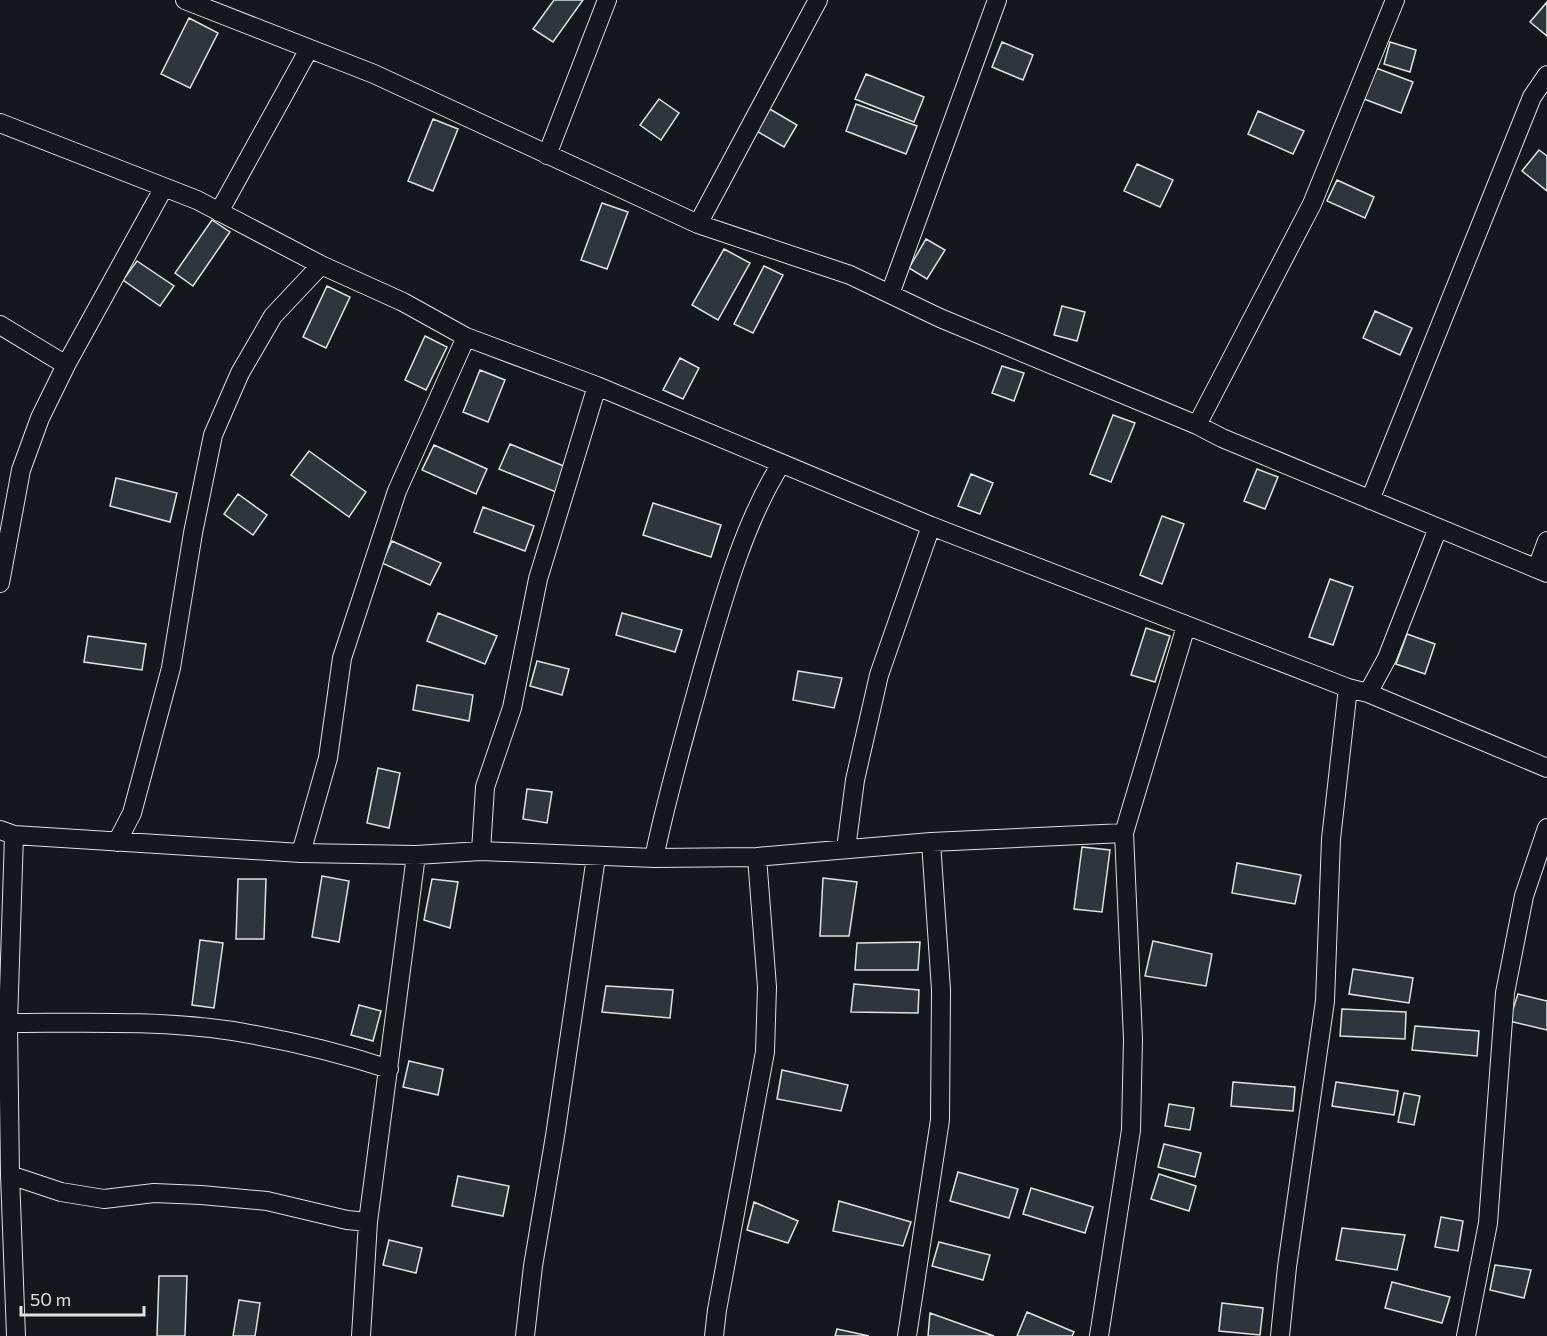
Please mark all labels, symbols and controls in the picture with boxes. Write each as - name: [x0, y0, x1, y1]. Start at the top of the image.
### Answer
- scale bar: [21, 1279, 144, 1317]
- text: 50 m: [30, 1288, 71, 1310]

